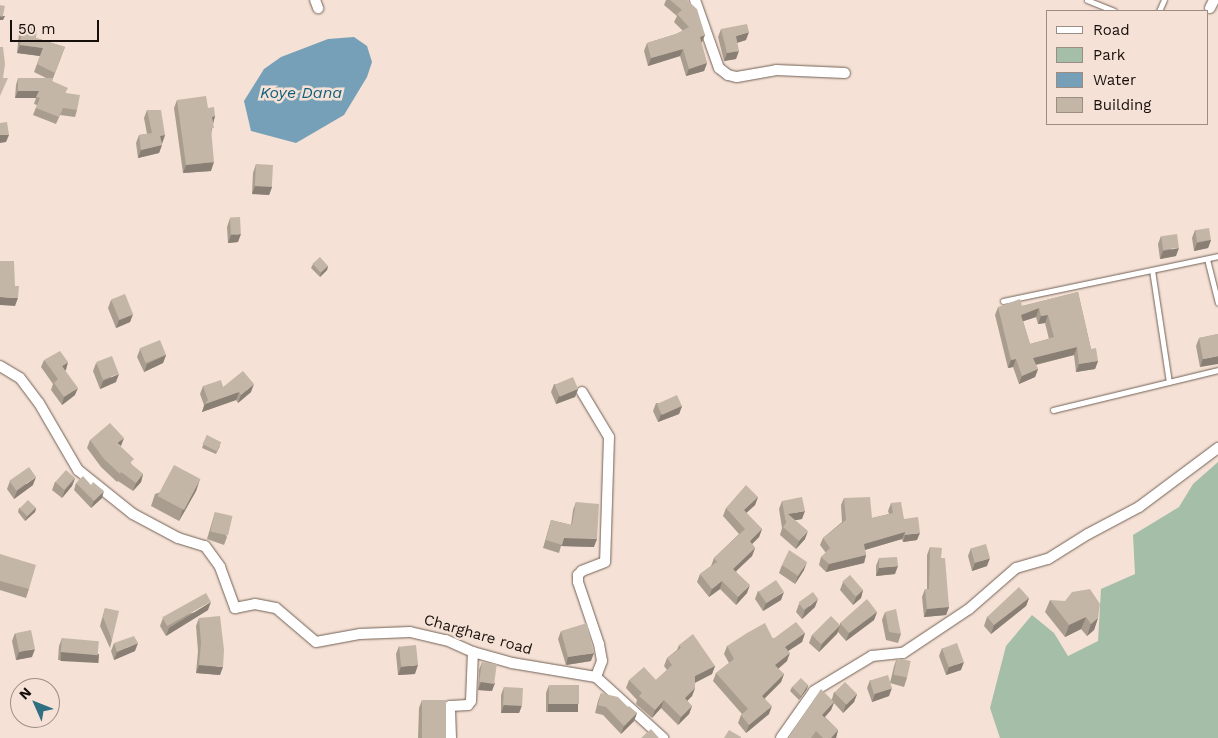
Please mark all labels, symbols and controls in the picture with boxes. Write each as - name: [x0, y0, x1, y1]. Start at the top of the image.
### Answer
- scale bar: [12, 10, 101, 42]
- legend: [1046, 10, 1208, 125]
- text: 50 m: [18, 20, 55, 38]
- text: Road: [1093, 21, 1130, 39]
- text: Park: [1093, 46, 1125, 64]
- text: Water: [1093, 71, 1136, 89]
- water label: Koye Dana: [260, 83, 342, 103]
- text: Building: [1093, 96, 1151, 114]
- street label: Charghare road: [422, 611, 534, 659]
- north arrow: [10, 678, 60, 728]
- text: N: [16, 684, 34, 703]

